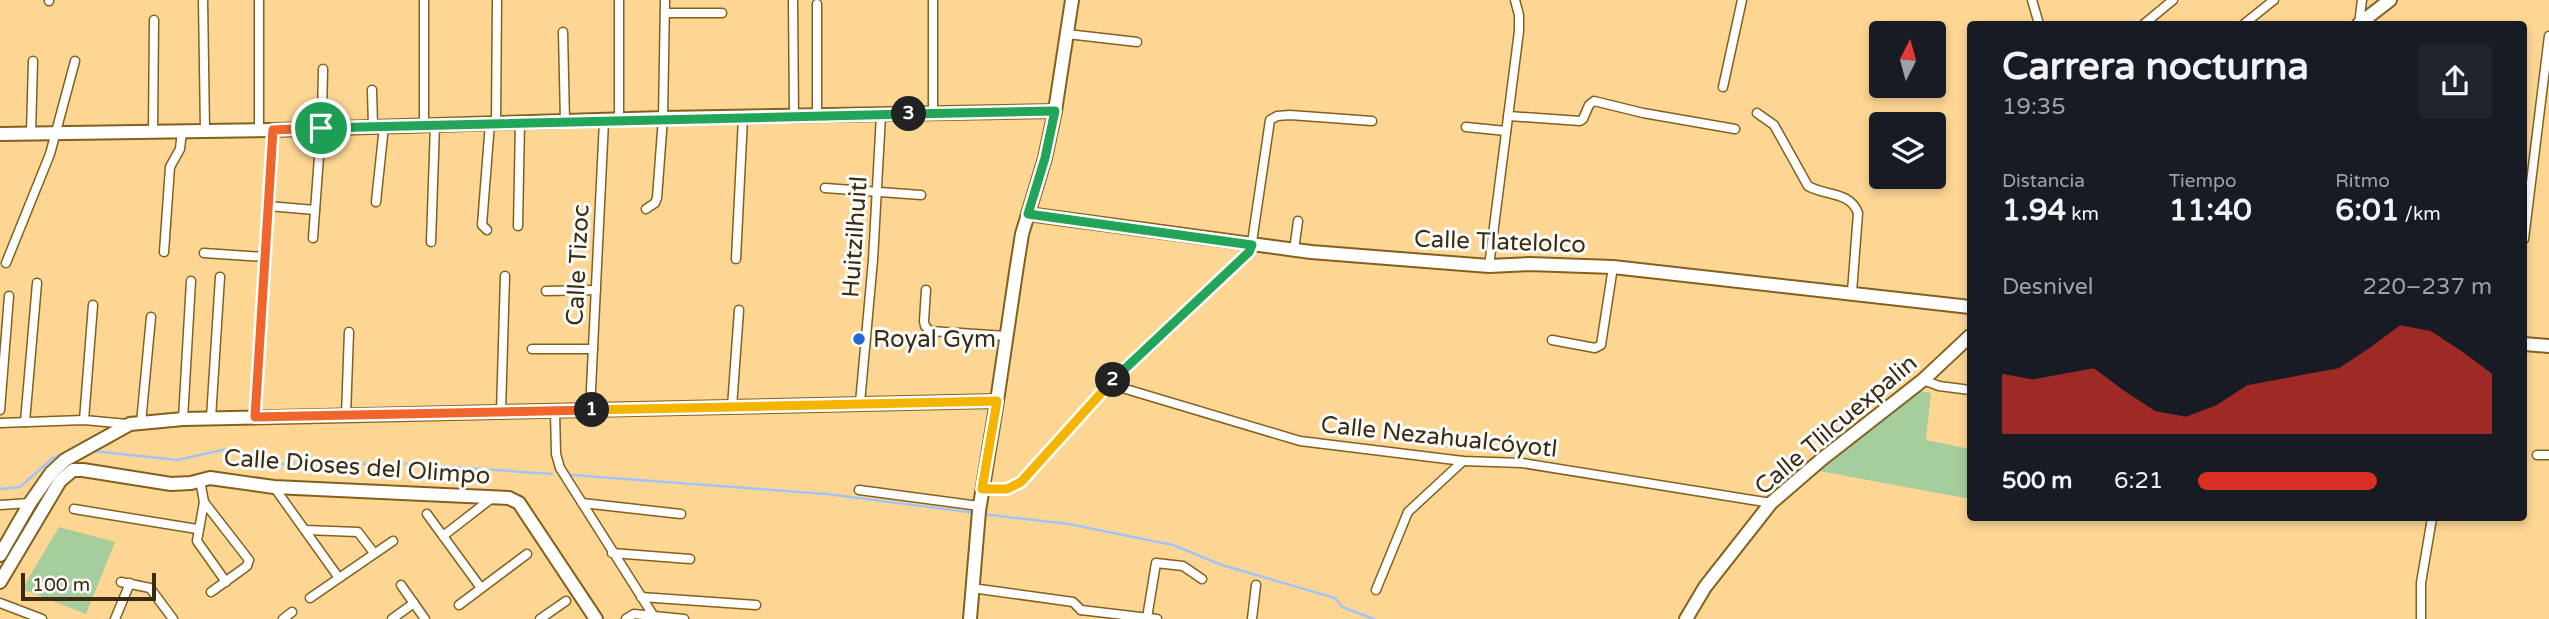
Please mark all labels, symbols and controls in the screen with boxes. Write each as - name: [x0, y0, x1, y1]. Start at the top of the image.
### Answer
- north arrow: [1869, 21, 1946, 98]
- map controls: [1869, 21, 1946, 189]
- text: Carrera nocturna: [2002, 44, 2309, 90]
- button: share: [2418, 44, 2492, 118]
- text: 19:35: [2002, 93, 2066, 121]
- pin: 3: [892, 96, 926, 132]
- pin: [291, 98, 351, 158]
- text: 3: [903, 102, 914, 124]
- icon: arrive: [302, 109, 340, 147]
- button: layers: [1869, 112, 1946, 189]
- text: Distancia: [2002, 170, 2085, 192]
- text: Tiempo: [2169, 170, 2237, 192]
- text: Ritmo: [2335, 170, 2390, 192]
- street label: Huitzilhuitl: [836, 175, 874, 299]
- text: 1.94: [2002, 192, 2066, 229]
- text: 11:40: [2169, 192, 2252, 229]
- text: 6:01: [2335, 192, 2400, 229]
- text: km: [2066, 203, 2099, 225]
- text: /km: [2400, 203, 2441, 225]
- street label: Calle Tizoc: [560, 204, 596, 326]
- street label: Calle Tlatelolco: [1414, 225, 1586, 259]
- text: Desnivel: [2002, 273, 2093, 301]
- text: 220–237 m: [2363, 273, 2492, 301]
- place label: Royal Gym: [873, 325, 996, 354]
- marker: Royal Gym: [851, 331, 867, 347]
- street label: Calle Tlilcuexpalin: [1749, 349, 1923, 501]
- pin: 2: [1096, 362, 1130, 398]
- text: 2: [1107, 368, 1118, 390]
- pin: 1: [574, 392, 610, 428]
- text: 1: [586, 398, 597, 420]
- street label: Calle Nezahualcóyotl: [1319, 410, 1559, 464]
- street label: Calle Dioses del Olimpo: [223, 443, 491, 491]
- text: 500 m: [2002, 467, 2072, 495]
- text: 6:21: [2114, 467, 2163, 495]
- scale bar: [21, 570, 156, 602]
- text: 100 m: [32, 574, 90, 596]

